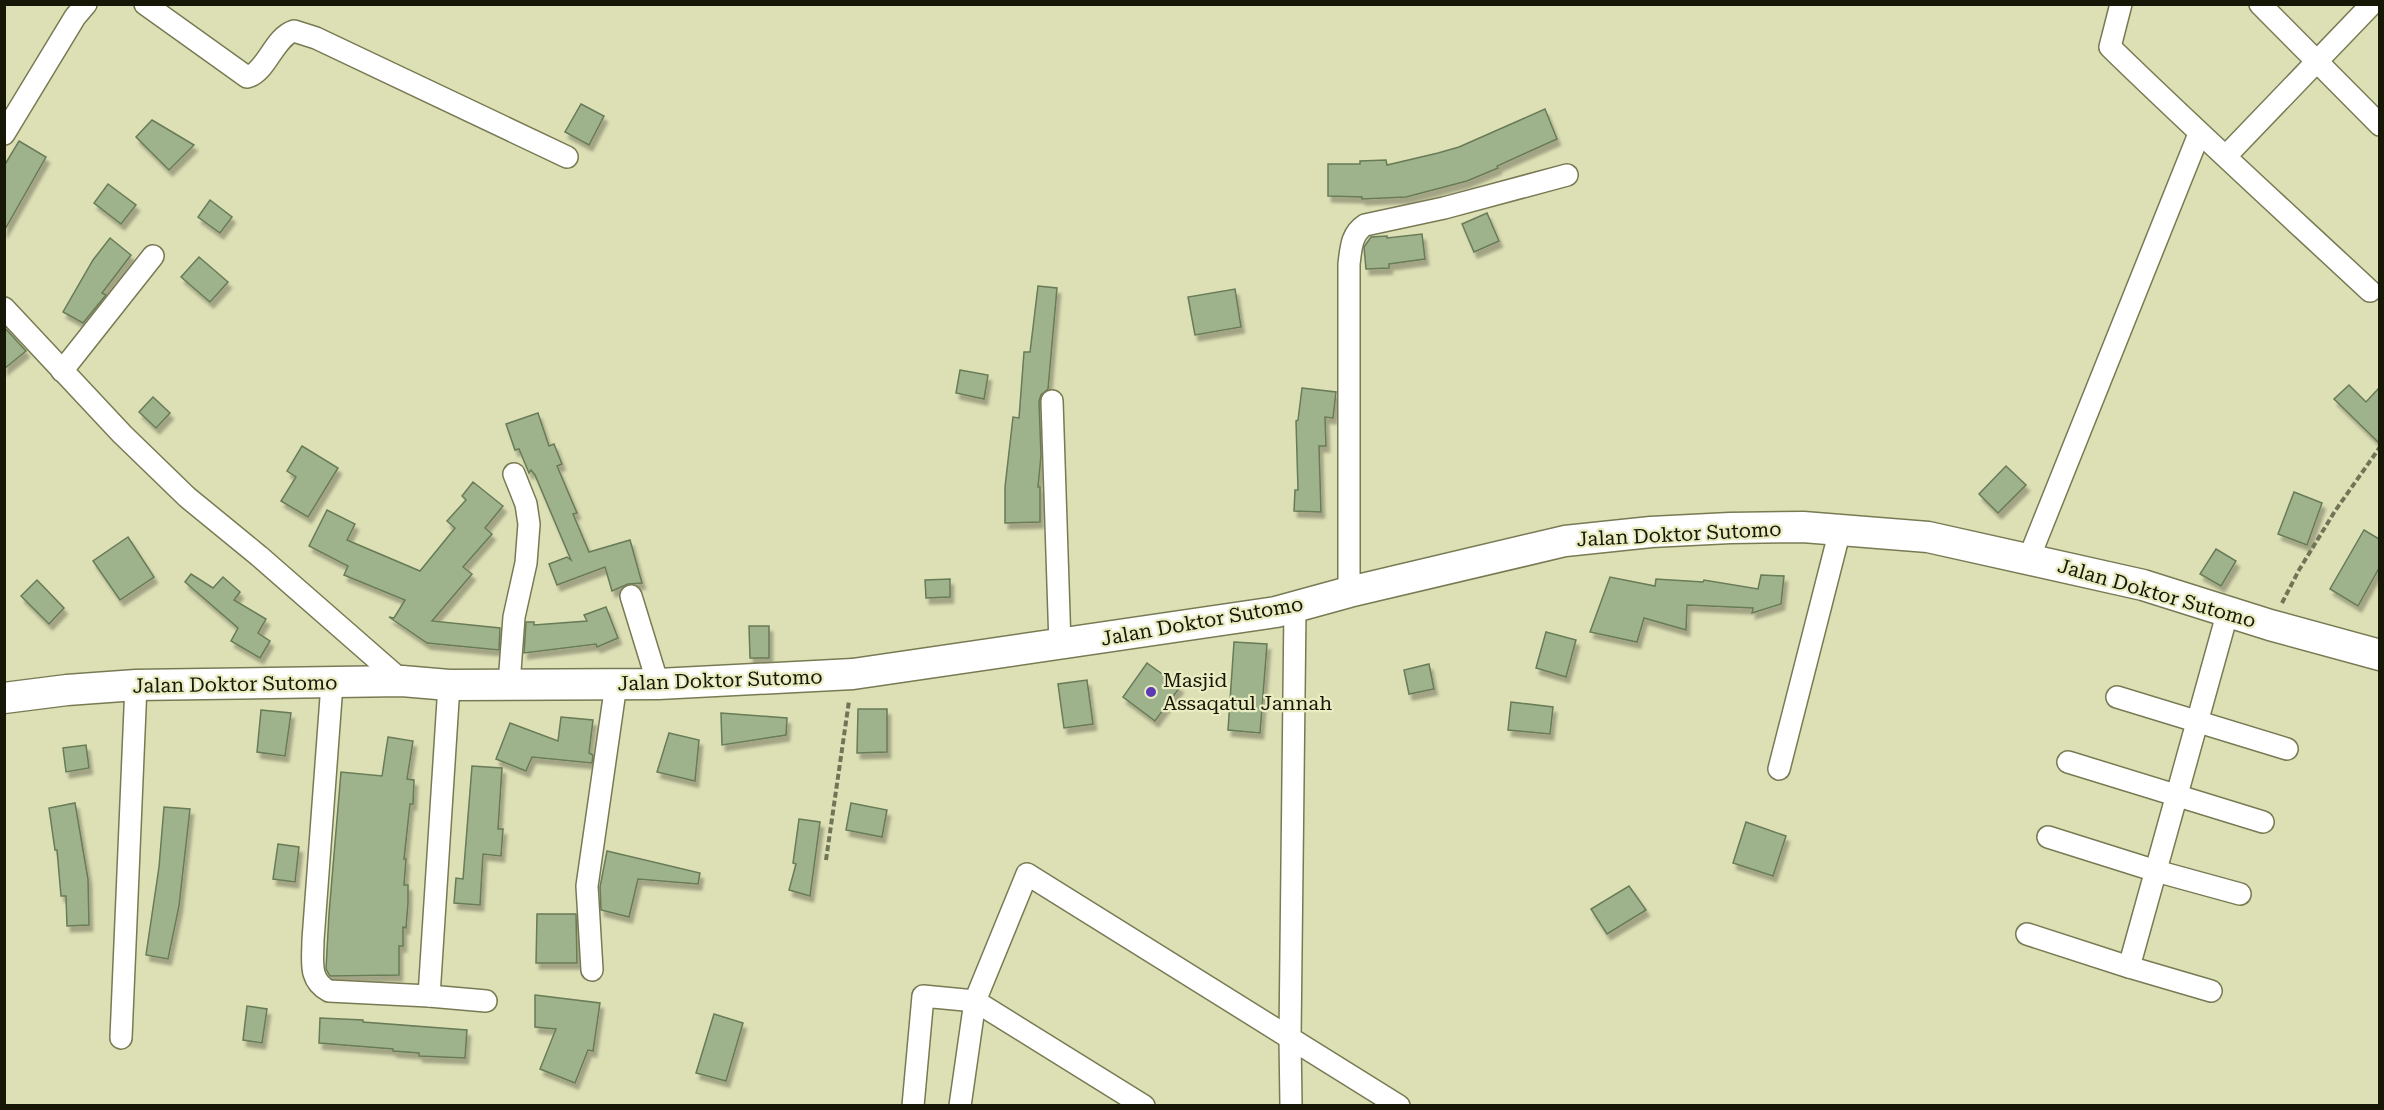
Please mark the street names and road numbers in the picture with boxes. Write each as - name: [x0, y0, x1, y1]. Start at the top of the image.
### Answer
- street label: Jalan Doktor Sutomo: [1576, 517, 1782, 551]
- street label: Jalan Doktor Sutomo: [2055, 553, 2259, 633]
- street label: Jalan Doktor Sutomo: [1099, 591, 1305, 651]
- street label: Jalan Doktor Sutomo: [617, 664, 823, 696]
- street label: Jalan Doktor Sutomo: [132, 670, 338, 698]

